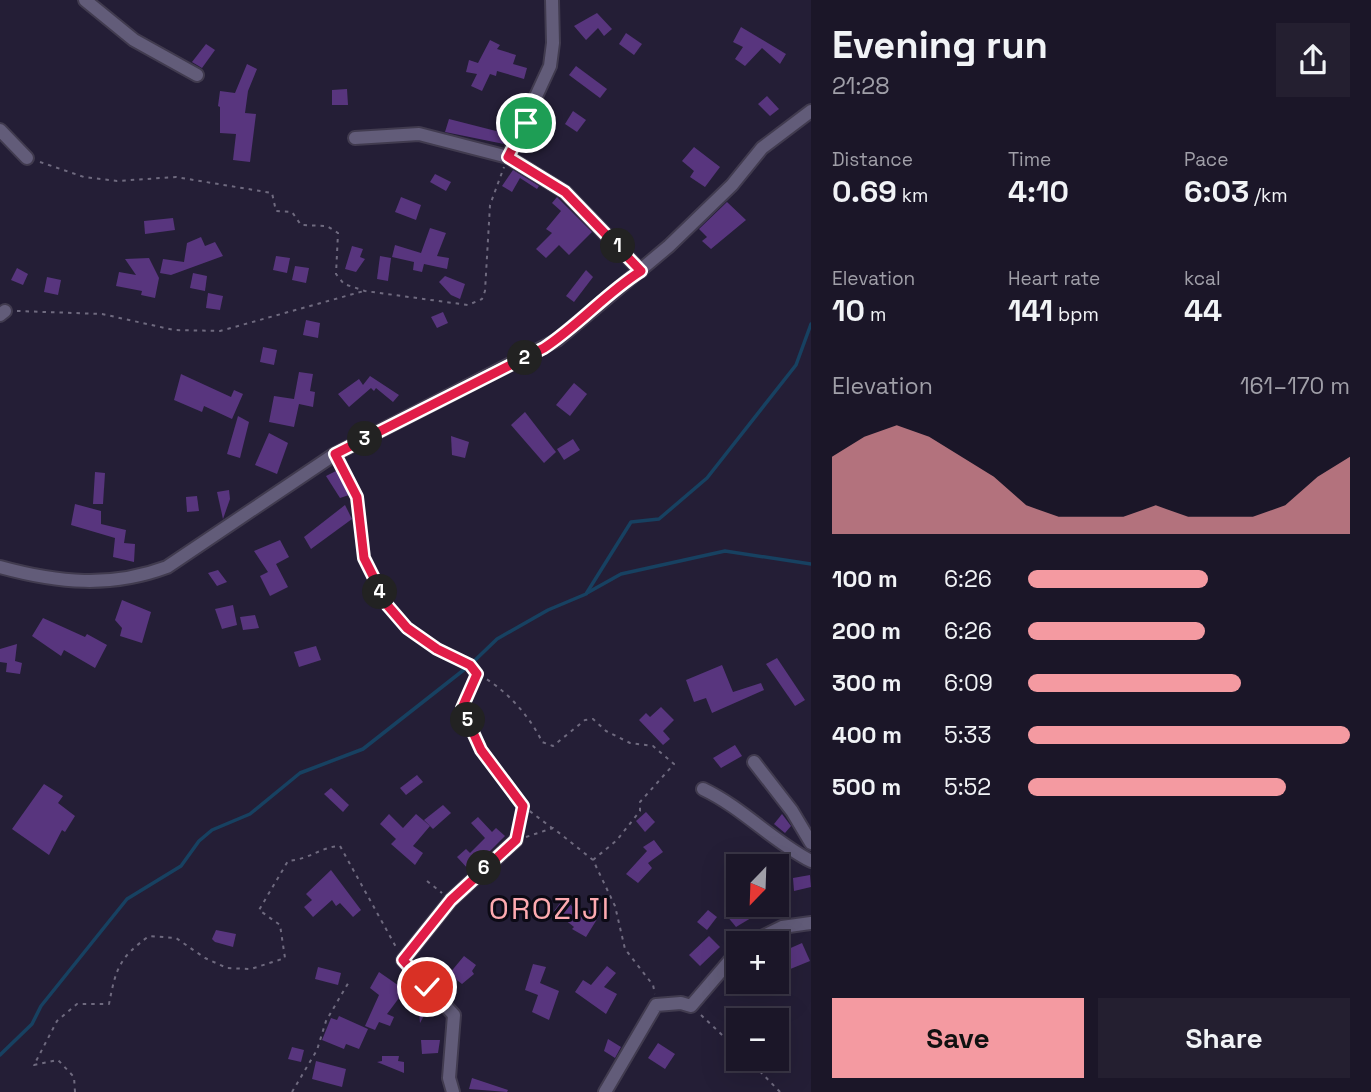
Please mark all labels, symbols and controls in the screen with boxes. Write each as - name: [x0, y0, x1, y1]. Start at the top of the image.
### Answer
- text: Evening run: [832, 21, 1048, 69]
- button: share: [1276, 23, 1350, 97]
- text: 21:28: [832, 71, 890, 101]
- pin: [496, 93, 556, 153]
- icon: arrive: [507, 104, 545, 142]
- text: Distance: [832, 147, 913, 172]
- text: Time: [1008, 147, 1051, 172]
- text: Pace: [1184, 147, 1228, 172]
- text: 0.69: [832, 172, 897, 211]
- text: 4:10: [1008, 172, 1069, 211]
- text: 6:03: [1184, 172, 1249, 211]
- text: km: [897, 183, 928, 208]
- text: /km: [1249, 183, 1288, 208]
- pin: 1: [600, 229, 636, 264]
- text: 1: [613, 233, 622, 258]
- text: Elevation: [832, 266, 915, 291]
- text: Heart rate: [1008, 266, 1100, 291]
- text: kcal: [1184, 266, 1221, 291]
- text: 10: [832, 291, 865, 330]
- text: 141: [1008, 291, 1053, 330]
- text: 44: [1184, 291, 1222, 330]
- text: m: [865, 302, 886, 327]
- text: bpm: [1053, 302, 1099, 327]
- pin: 2: [508, 340, 542, 376]
- text: 2: [519, 345, 530, 370]
- text: Elevation: [832, 371, 933, 401]
- text: 161–170 m: [1240, 371, 1350, 401]
- pin: 3: [348, 422, 382, 457]
- text: 3: [359, 426, 370, 451]
- text: 100 m: [832, 564, 898, 594]
- text: 6:26: [944, 564, 992, 594]
- pin: 4: [362, 574, 398, 610]
- text: 4: [373, 579, 386, 604]
- text: 200 m: [832, 616, 901, 646]
- text: 6:26: [944, 616, 992, 646]
- text: 300 m: [832, 668, 901, 698]
- text: 6:09: [944, 668, 993, 698]
- pin: 5: [450, 702, 486, 738]
- text: 5: [462, 707, 473, 732]
- text: 400 m: [832, 720, 902, 750]
- text: 5:33: [944, 720, 991, 750]
- text: 500 m: [832, 772, 901, 802]
- text: 5:52: [944, 772, 991, 802]
- pin: 6: [466, 850, 502, 886]
- north arrow: [726, 854, 789, 917]
- map controls: [726, 854, 789, 1071]
- text: 6: [478, 855, 489, 880]
- district label: OROZIJI: [489, 889, 611, 928]
- button: +: [726, 931, 789, 994]
- pin: [397, 957, 457, 1017]
- icon: check: [408, 968, 446, 1006]
- button: Save: [832, 998, 1084, 1078]
- button: Share: [1098, 998, 1350, 1078]
- button: −: [726, 1008, 789, 1071]

